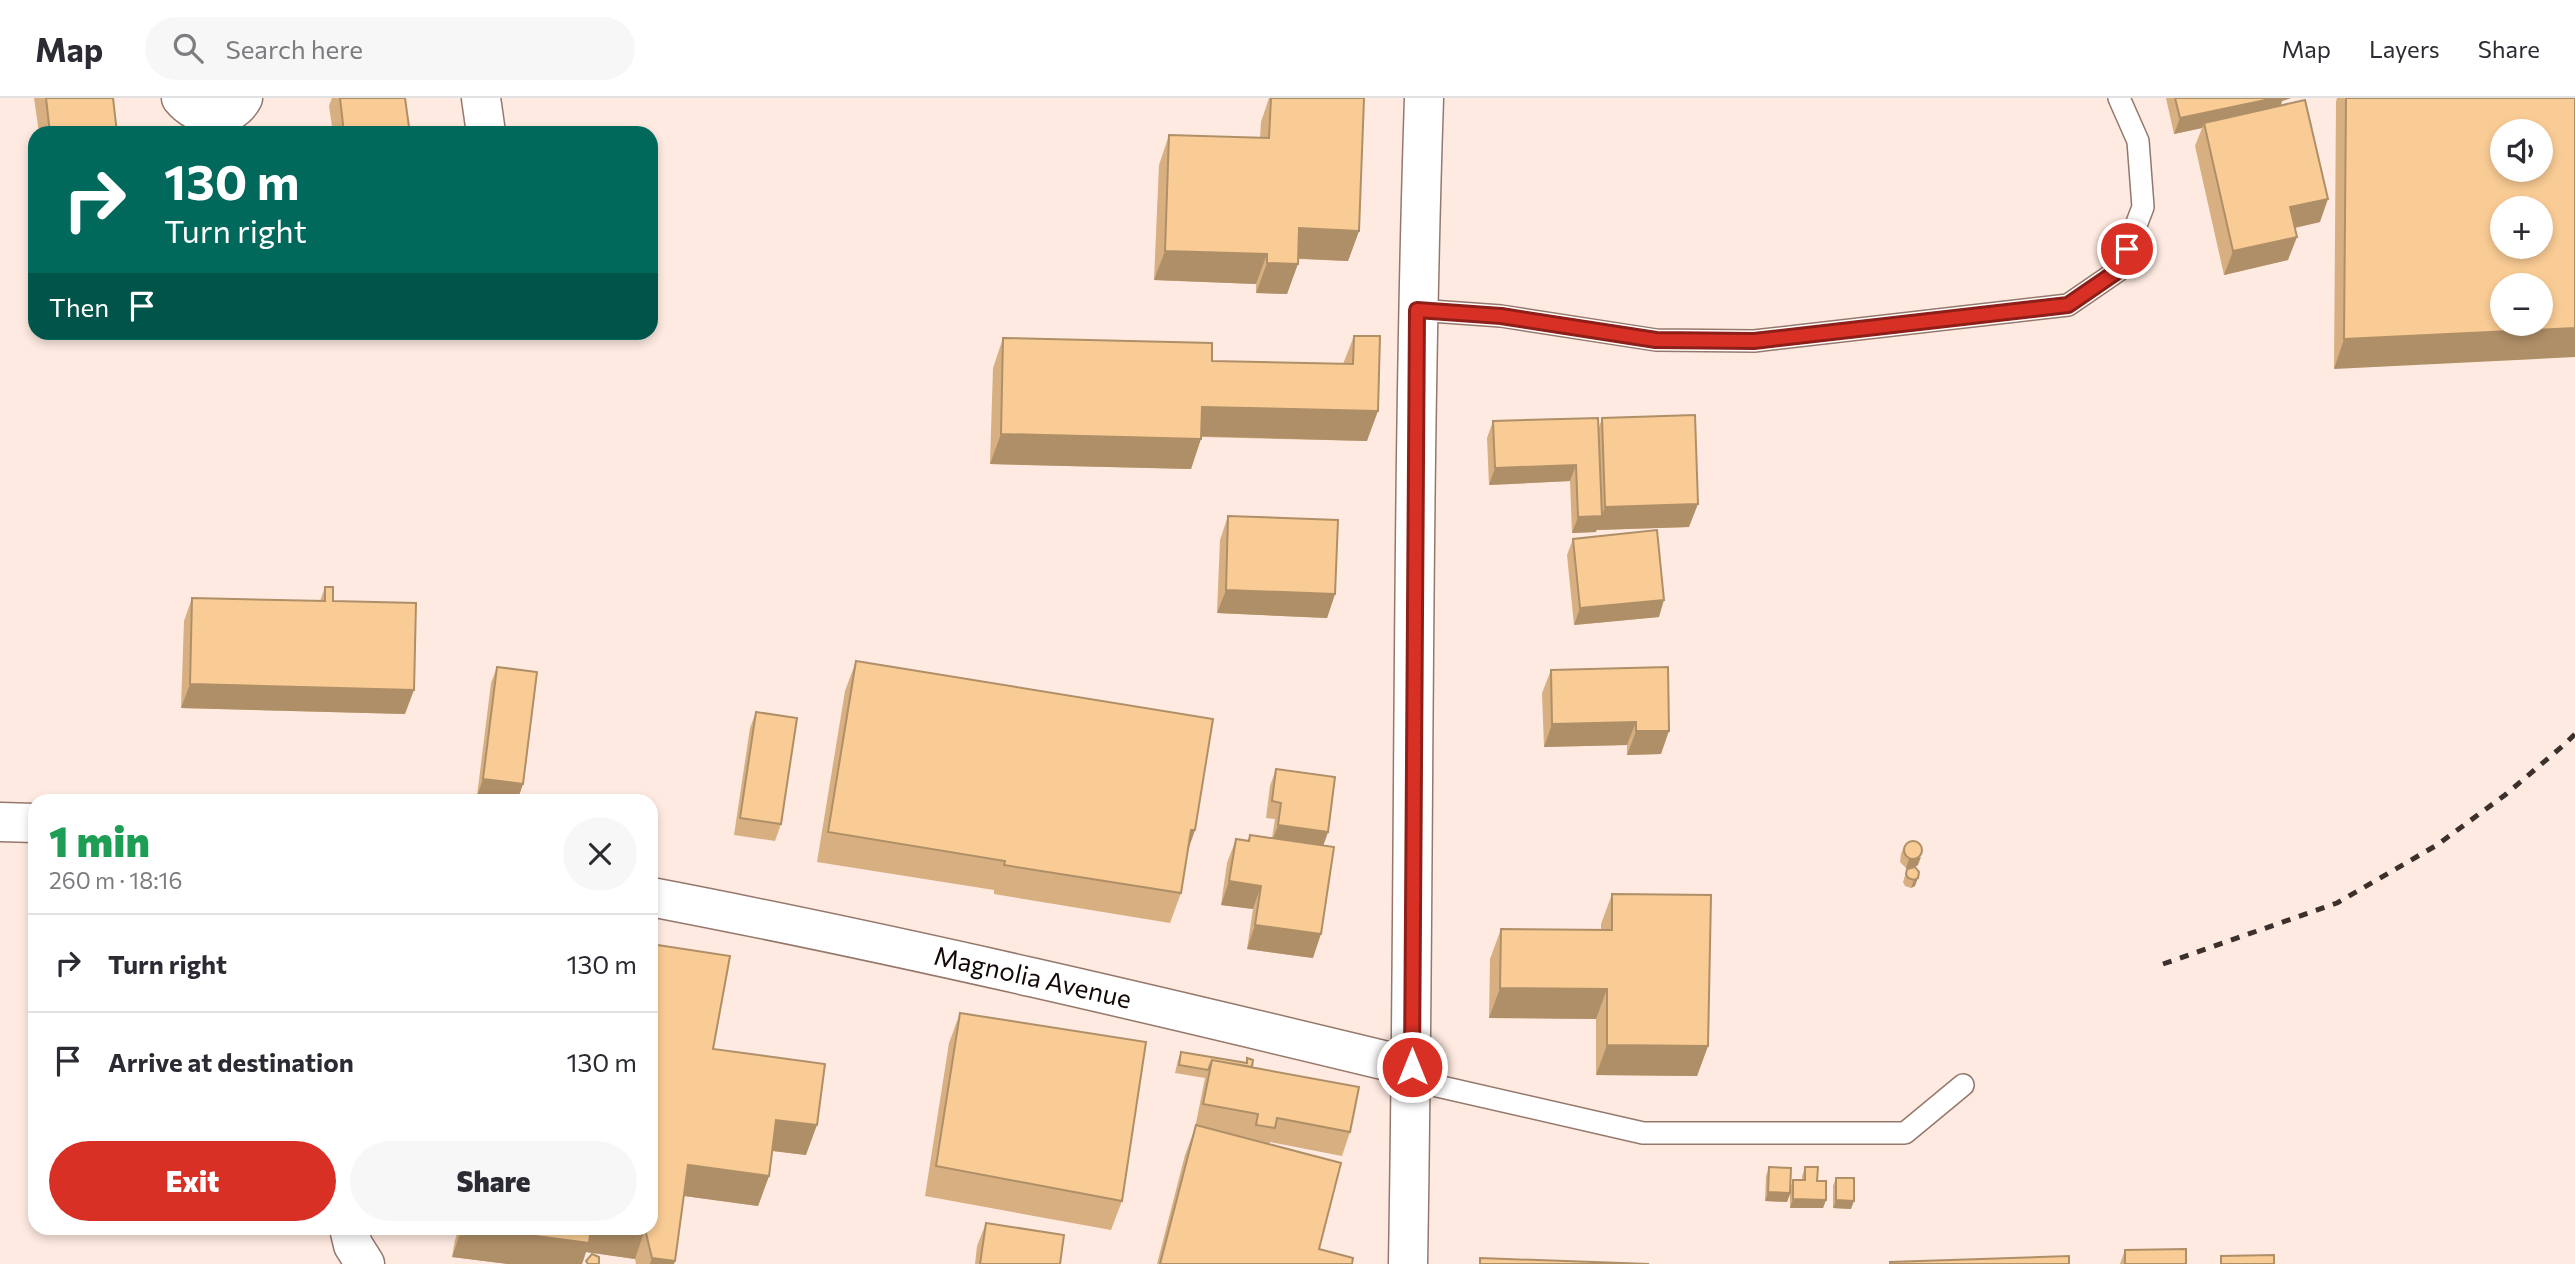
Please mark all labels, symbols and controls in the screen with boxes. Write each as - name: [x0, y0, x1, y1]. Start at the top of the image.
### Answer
- search box: [145, 17, 635, 80]
- text: Map: [35, 28, 103, 69]
- icon: search: [169, 29, 207, 67]
- text: Search here: [225, 33, 363, 64]
- text: Map: [2282, 34, 2331, 63]
- text: Layers: [2369, 34, 2440, 63]
- text: Share: [2478, 34, 2540, 63]
- map controls: [2490, 119, 2553, 336]
- button: sound: [2490, 119, 2553, 182]
- text: 130 m: [164, 150, 299, 210]
- icon: right: [49, 154, 140, 245]
- button: +: [2490, 196, 2553, 259]
- text: Turn right: [164, 210, 307, 250]
- pin: [2097, 219, 2157, 279]
- icon: arrive: [2108, 230, 2146, 268]
- button: −: [2490, 273, 2553, 336]
- icon: arrive: [123, 287, 161, 325]
- text: Then: [49, 291, 109, 322]
- text: 1 min: [49, 814, 150, 866]
- button: close: [563, 817, 637, 891]
- text: 260 m · 18:16: [49, 866, 182, 894]
- street label: Magnolia Avenue: [931, 939, 1135, 1014]
- icon: right: [49, 944, 87, 982]
- text: Turn right: [108, 948, 227, 979]
- text: 130 m: [566, 948, 637, 979]
- position arrow: [1375, 1030, 1449, 1104]
- icon: arrive: [49, 1042, 87, 1080]
- text: Arrive at destination: [108, 1046, 354, 1077]
- text: 130 m: [566, 1046, 637, 1077]
- button: Exit: [49, 1141, 336, 1221]
- button: Share: [350, 1141, 637, 1221]

